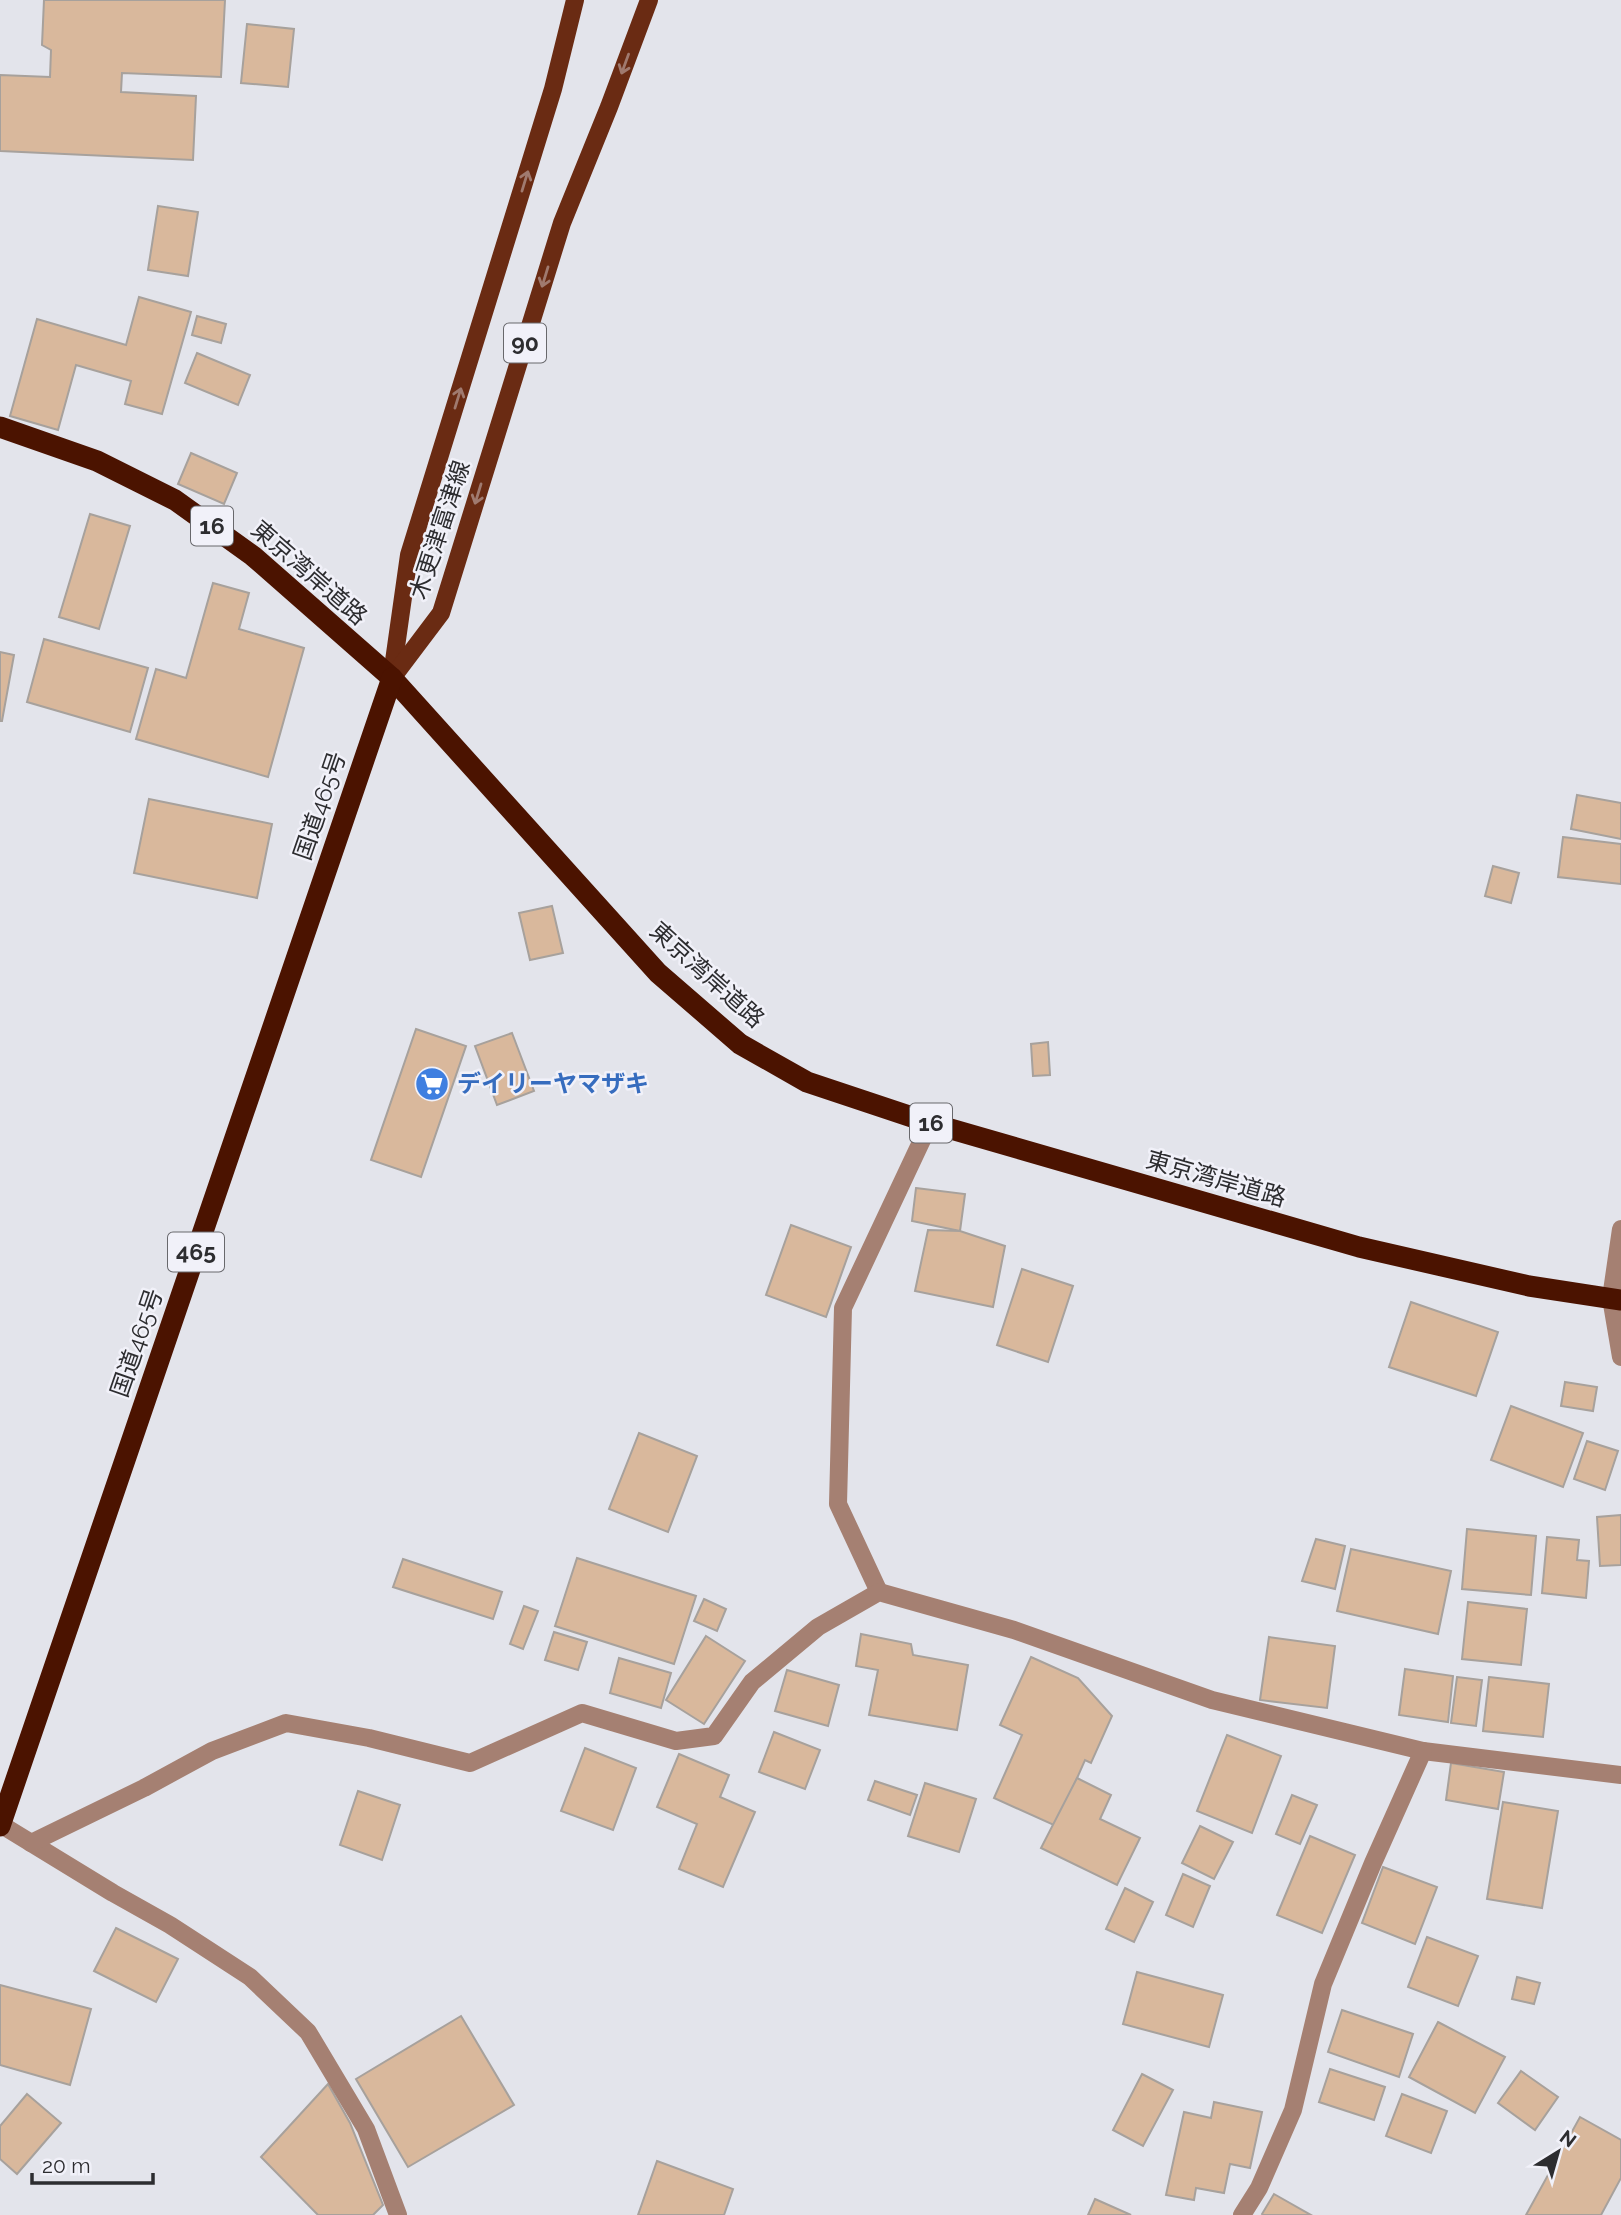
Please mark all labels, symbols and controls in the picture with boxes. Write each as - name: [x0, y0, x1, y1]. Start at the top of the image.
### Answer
- one-way arrow: [618, 53, 630, 75]
- one-way arrow: [520, 170, 532, 192]
- one-way arrow: [538, 266, 551, 288]
- road number: 90: [504, 324, 546, 362]
- one-way arrow: [452, 387, 465, 409]
- street label: 木更津富津線: [403, 457, 476, 603]
- one-way arrow: [470, 483, 483, 505]
- road number: 16: [191, 506, 233, 546]
- street label: 東京湾岸道路: [245, 514, 373, 631]
- street label: 国道465号: [287, 748, 352, 864]
- street label: 東京湾岸道路: [644, 916, 771, 1034]
- supermarket icon: デイリーヤマザキ: [413, 1065, 451, 1103]
- place label: デイリーヤマザキ: [457, 1069, 649, 1098]
- road number: 16: [910, 1104, 952, 1142]
- street label: 東京湾岸道路: [1143, 1145, 1289, 1212]
- road number: 465: [168, 1232, 224, 1272]
- street label: 国道465号: [104, 1285, 169, 1401]
- north arrow: [1523, 2117, 1593, 2187]
- text: N: [1556, 2125, 1581, 2152]
- scale bar: [32, 2142, 152, 2186]
- text: 20 m: [42, 2153, 90, 2178]

